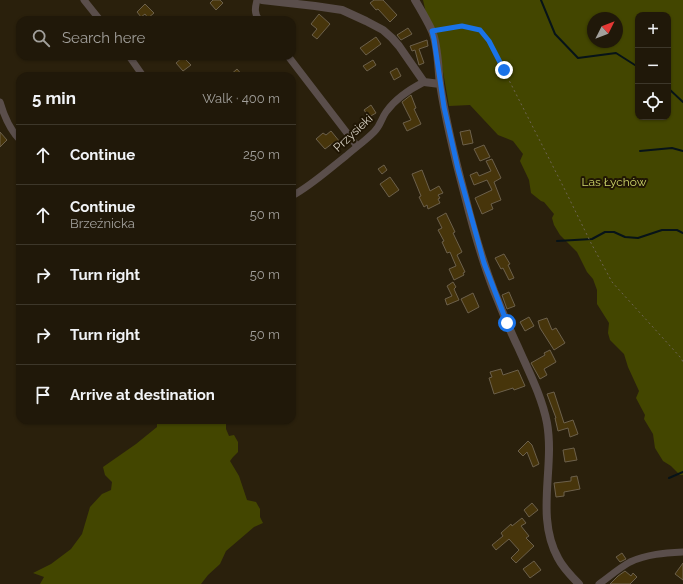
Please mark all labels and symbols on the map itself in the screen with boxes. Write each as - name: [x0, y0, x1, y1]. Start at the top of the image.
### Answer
- north arrow: [587, 12, 623, 48]
- route end: [495, 61, 513, 79]
- street label: Przysieki: [331, 111, 375, 155]
- park label: Las Łychów: [581, 175, 647, 189]
- route start: [498, 314, 516, 332]

